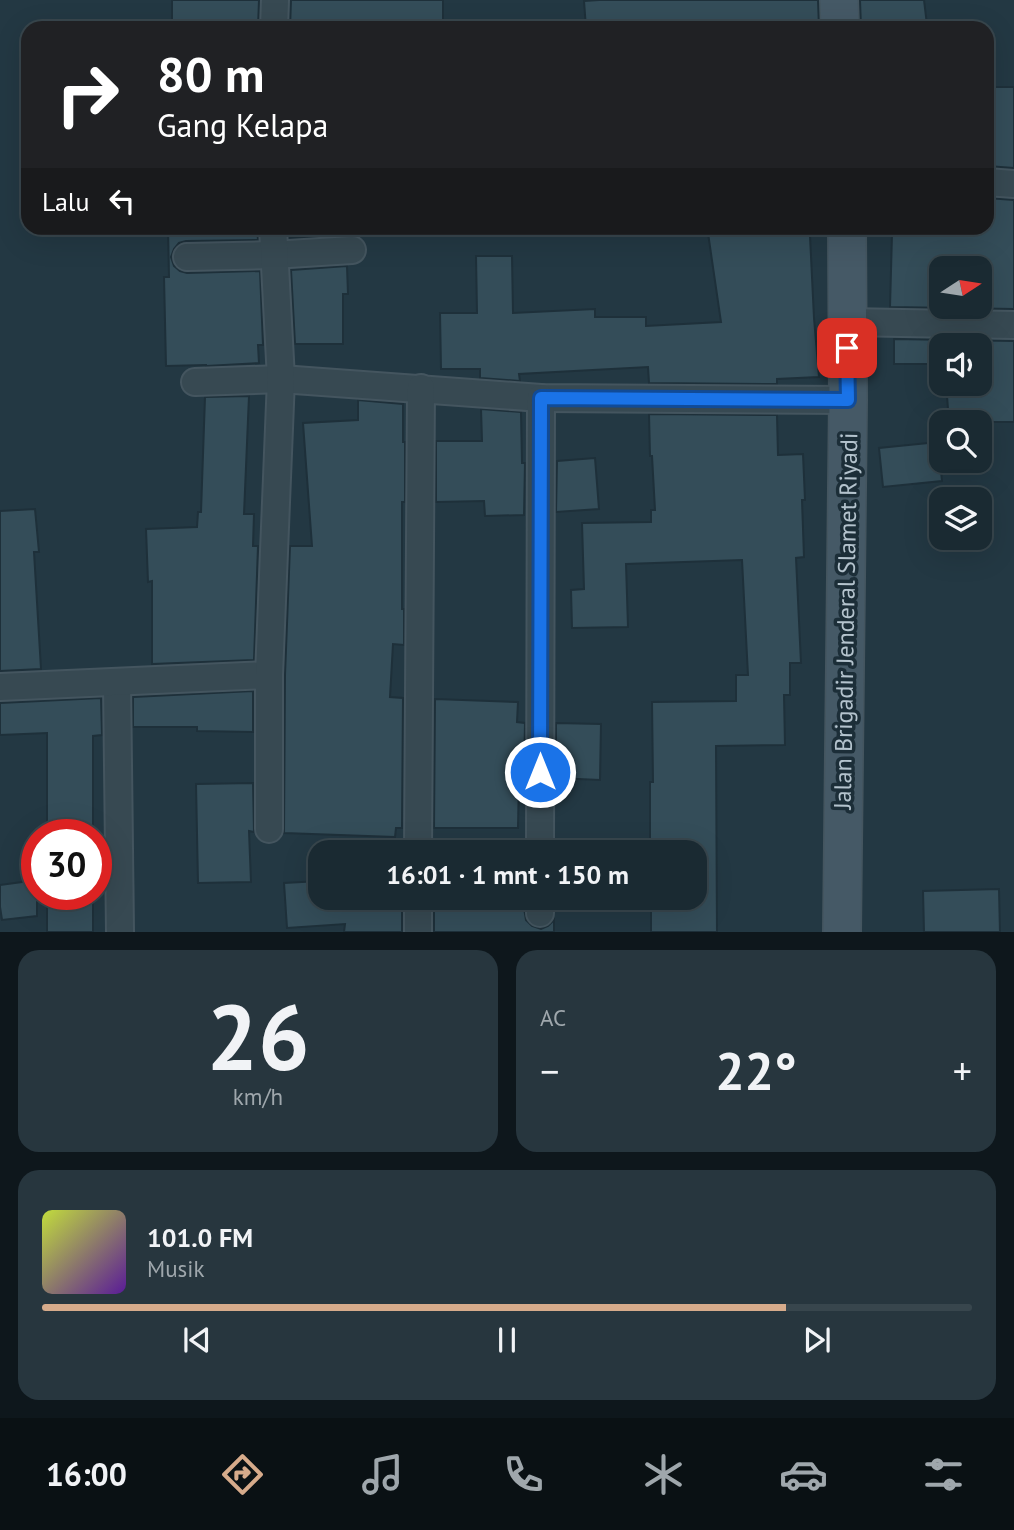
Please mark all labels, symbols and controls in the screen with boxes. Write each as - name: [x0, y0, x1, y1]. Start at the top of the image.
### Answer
- text: 80 m: [157, 42, 264, 106]
- icon: right: [42, 49, 133, 140]
- text: Gang Kelapa: [157, 104, 328, 146]
- icon: left: [103, 182, 141, 220]
- text: Lalu: [42, 185, 89, 218]
- north arrow: [929, 256, 992, 318]
- map controls: [929, 256, 992, 550]
- pin: [817, 318, 877, 378]
- icon: arrive: [828, 329, 866, 367]
- button: sound: [929, 333, 992, 396]
- button: search: [929, 410, 992, 473]
- street label: Jalan Brigadir Jenderal Slamet Riyadi: [827, 432, 864, 811]
- button: layers: [929, 487, 992, 550]
- position arrow: [503, 735, 577, 809]
- speed limit sign: 30: [21, 819, 112, 910]
- text: 16:01 · 1 mnt · 150 m: [386, 858, 629, 891]
- text: 26: [206, 977, 310, 1095]
- text: AC: [540, 1003, 566, 1032]
- text: 22°: [715, 1037, 797, 1104]
- text: −: [540, 1046, 559, 1095]
- text: +: [953, 1046, 972, 1095]
- text: km/h: [233, 1082, 283, 1111]
- text: 101.0 FM: [147, 1221, 253, 1254]
- text: Musik: [147, 1254, 204, 1283]
- icon: previous: [178, 1321, 216, 1359]
- icon: pause: [488, 1321, 526, 1359]
- icon: next: [798, 1321, 836, 1359]
- icon: directions: [218, 1450, 267, 1499]
- icon: music: [358, 1450, 407, 1499]
- icon: phone: [499, 1450, 548, 1499]
- icon: climate: [639, 1450, 688, 1499]
- icon: car: [779, 1450, 828, 1499]
- icon: filters: [919, 1450, 968, 1499]
- text: 16:00: [46, 1453, 127, 1495]

